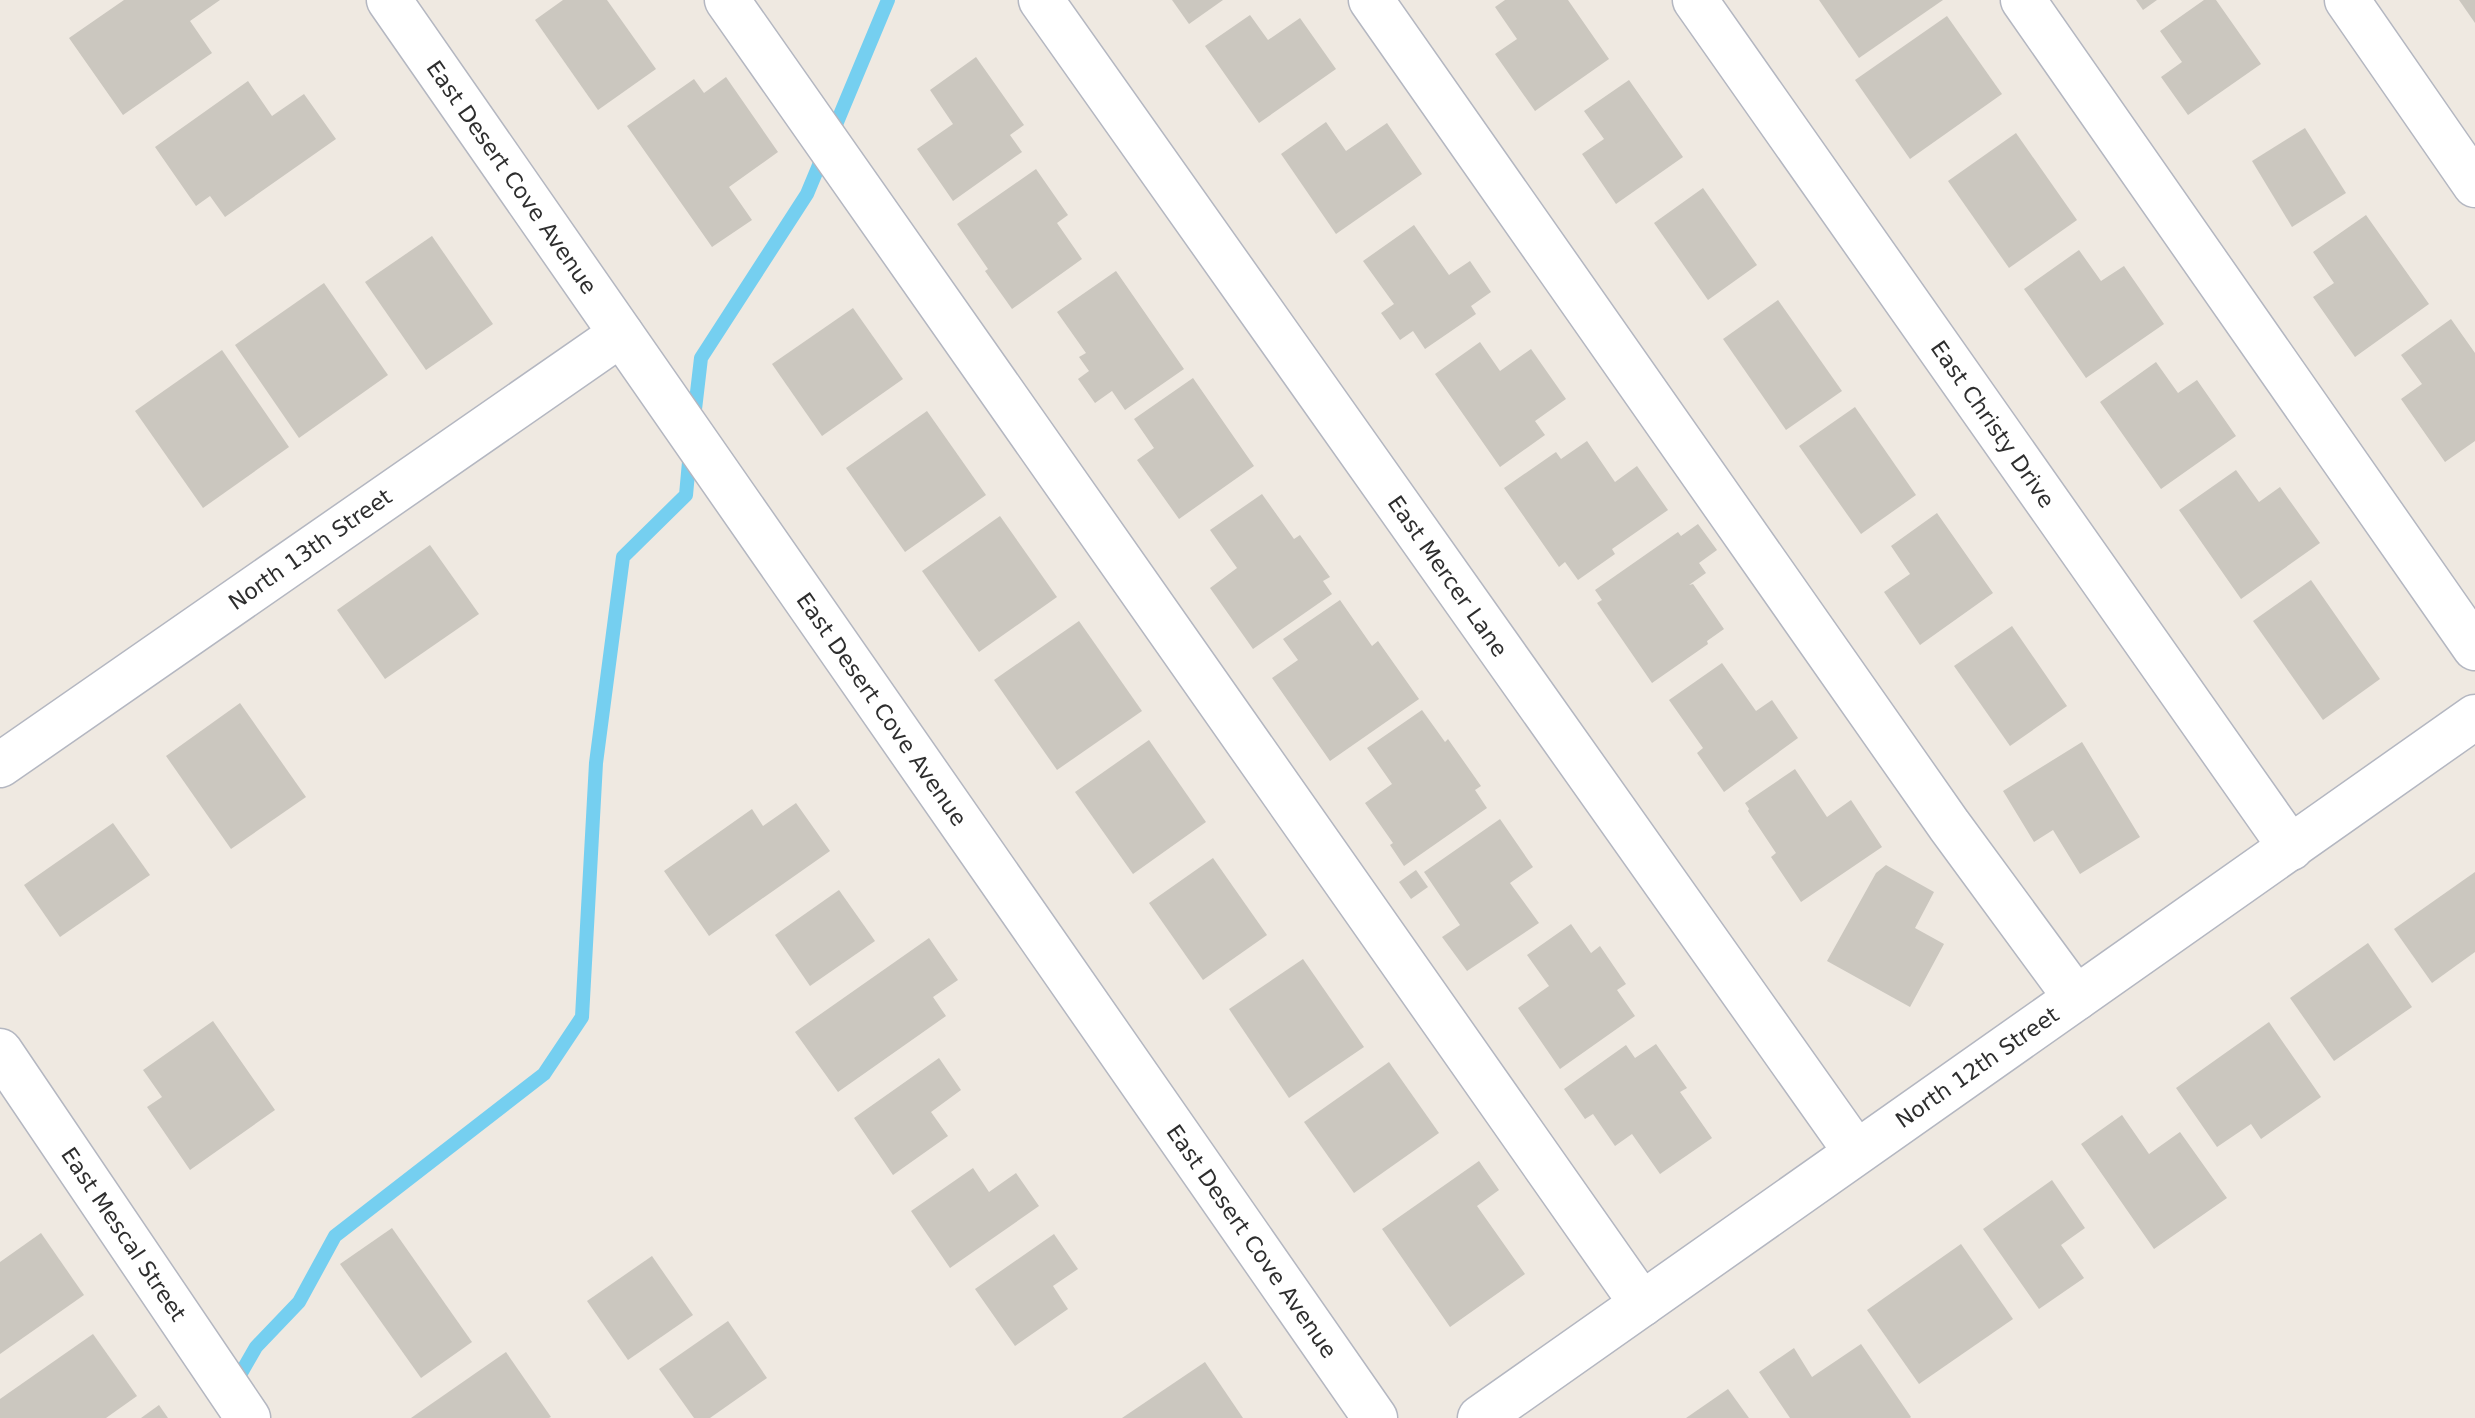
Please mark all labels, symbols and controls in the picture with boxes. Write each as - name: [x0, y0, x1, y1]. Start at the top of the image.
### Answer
- street label: East Desert Cove Avenue: [421, 56, 602, 299]
- street label: East Christy Drive: [1926, 336, 2060, 512]
- street label: North 13th Street: [224, 484, 397, 615]
- street label: East Mercer Lane: [1383, 491, 1512, 661]
- street label: East Desert Cove Avenue: [791, 588, 972, 831]
- street label: North 12th Street: [1891, 1002, 2064, 1133]
- street label: East Desert Cove Avenue: [1161, 1120, 1342, 1363]
- street label: East Mescal Street: [56, 1143, 191, 1326]

